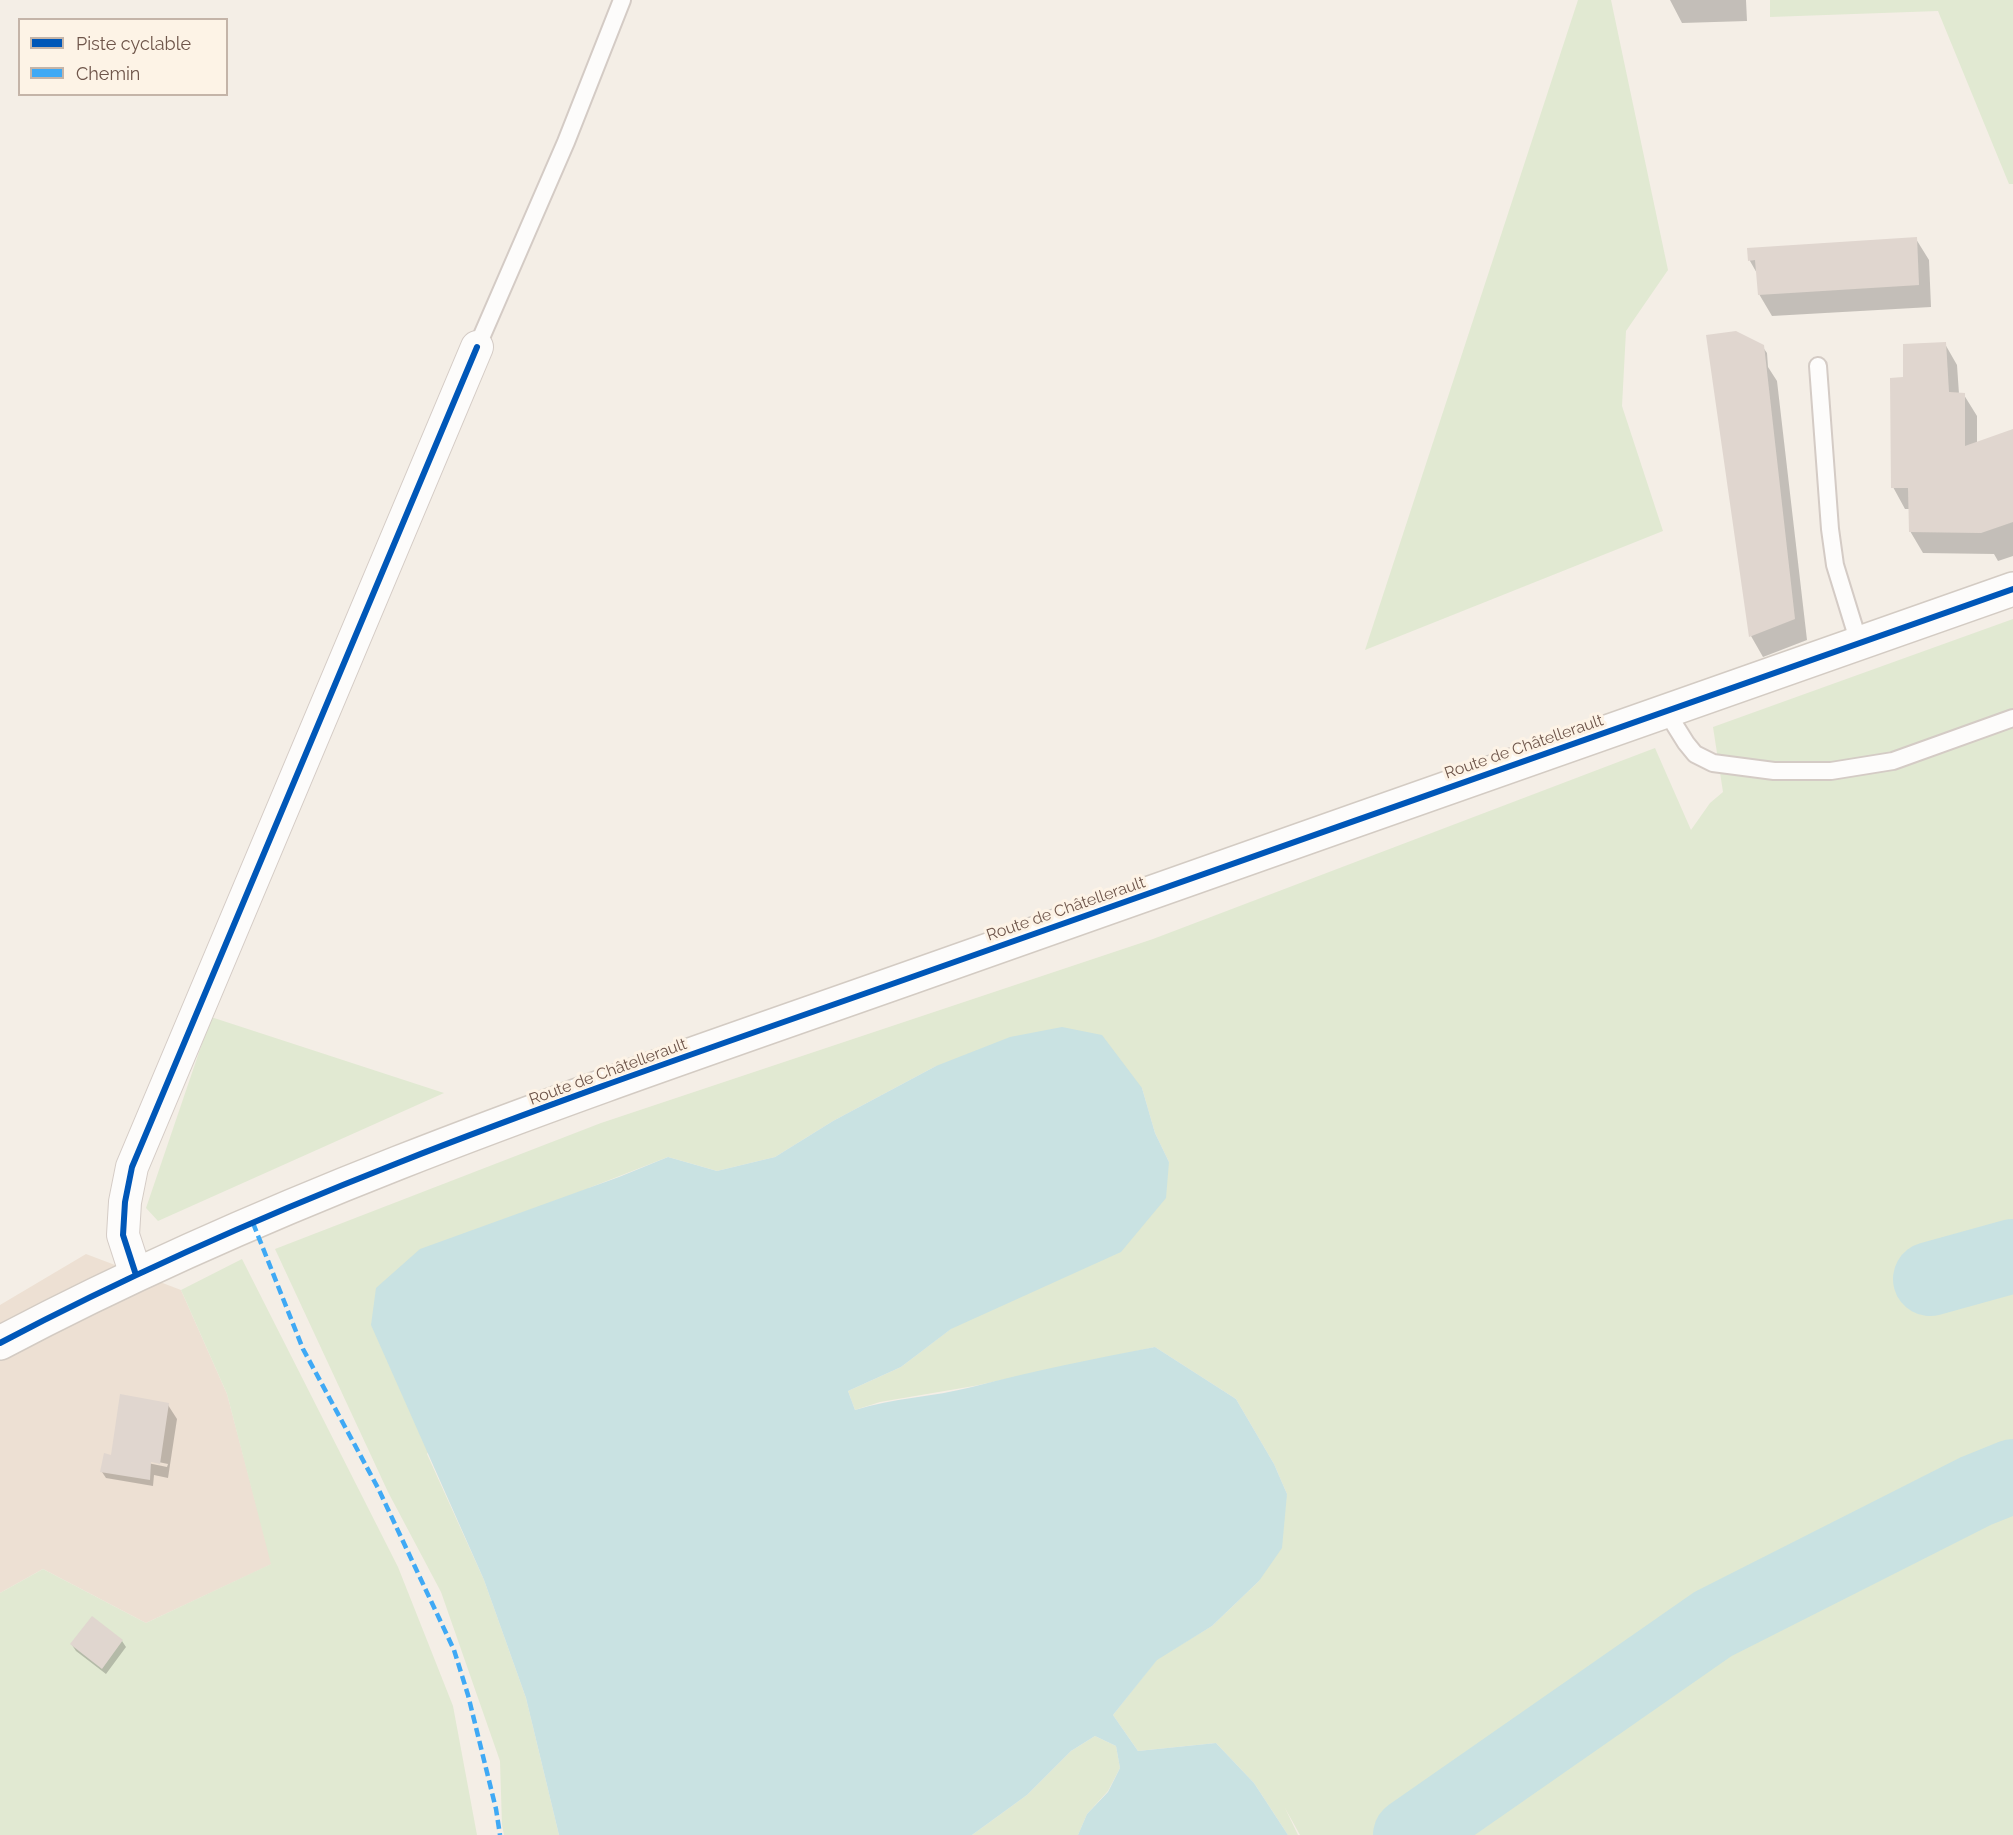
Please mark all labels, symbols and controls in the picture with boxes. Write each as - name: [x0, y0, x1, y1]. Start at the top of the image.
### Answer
- legend: [18, 18, 228, 96]
- text: Piste cyclable: [76, 33, 191, 54]
- text: Chemin: [76, 63, 140, 84]
- street label: Route de Châtellerault: [1442, 711, 1606, 783]
- street label: Route de Châtellerault: [984, 873, 1148, 945]
- street label: Route de Châtellerault: [526, 1035, 690, 1109]

